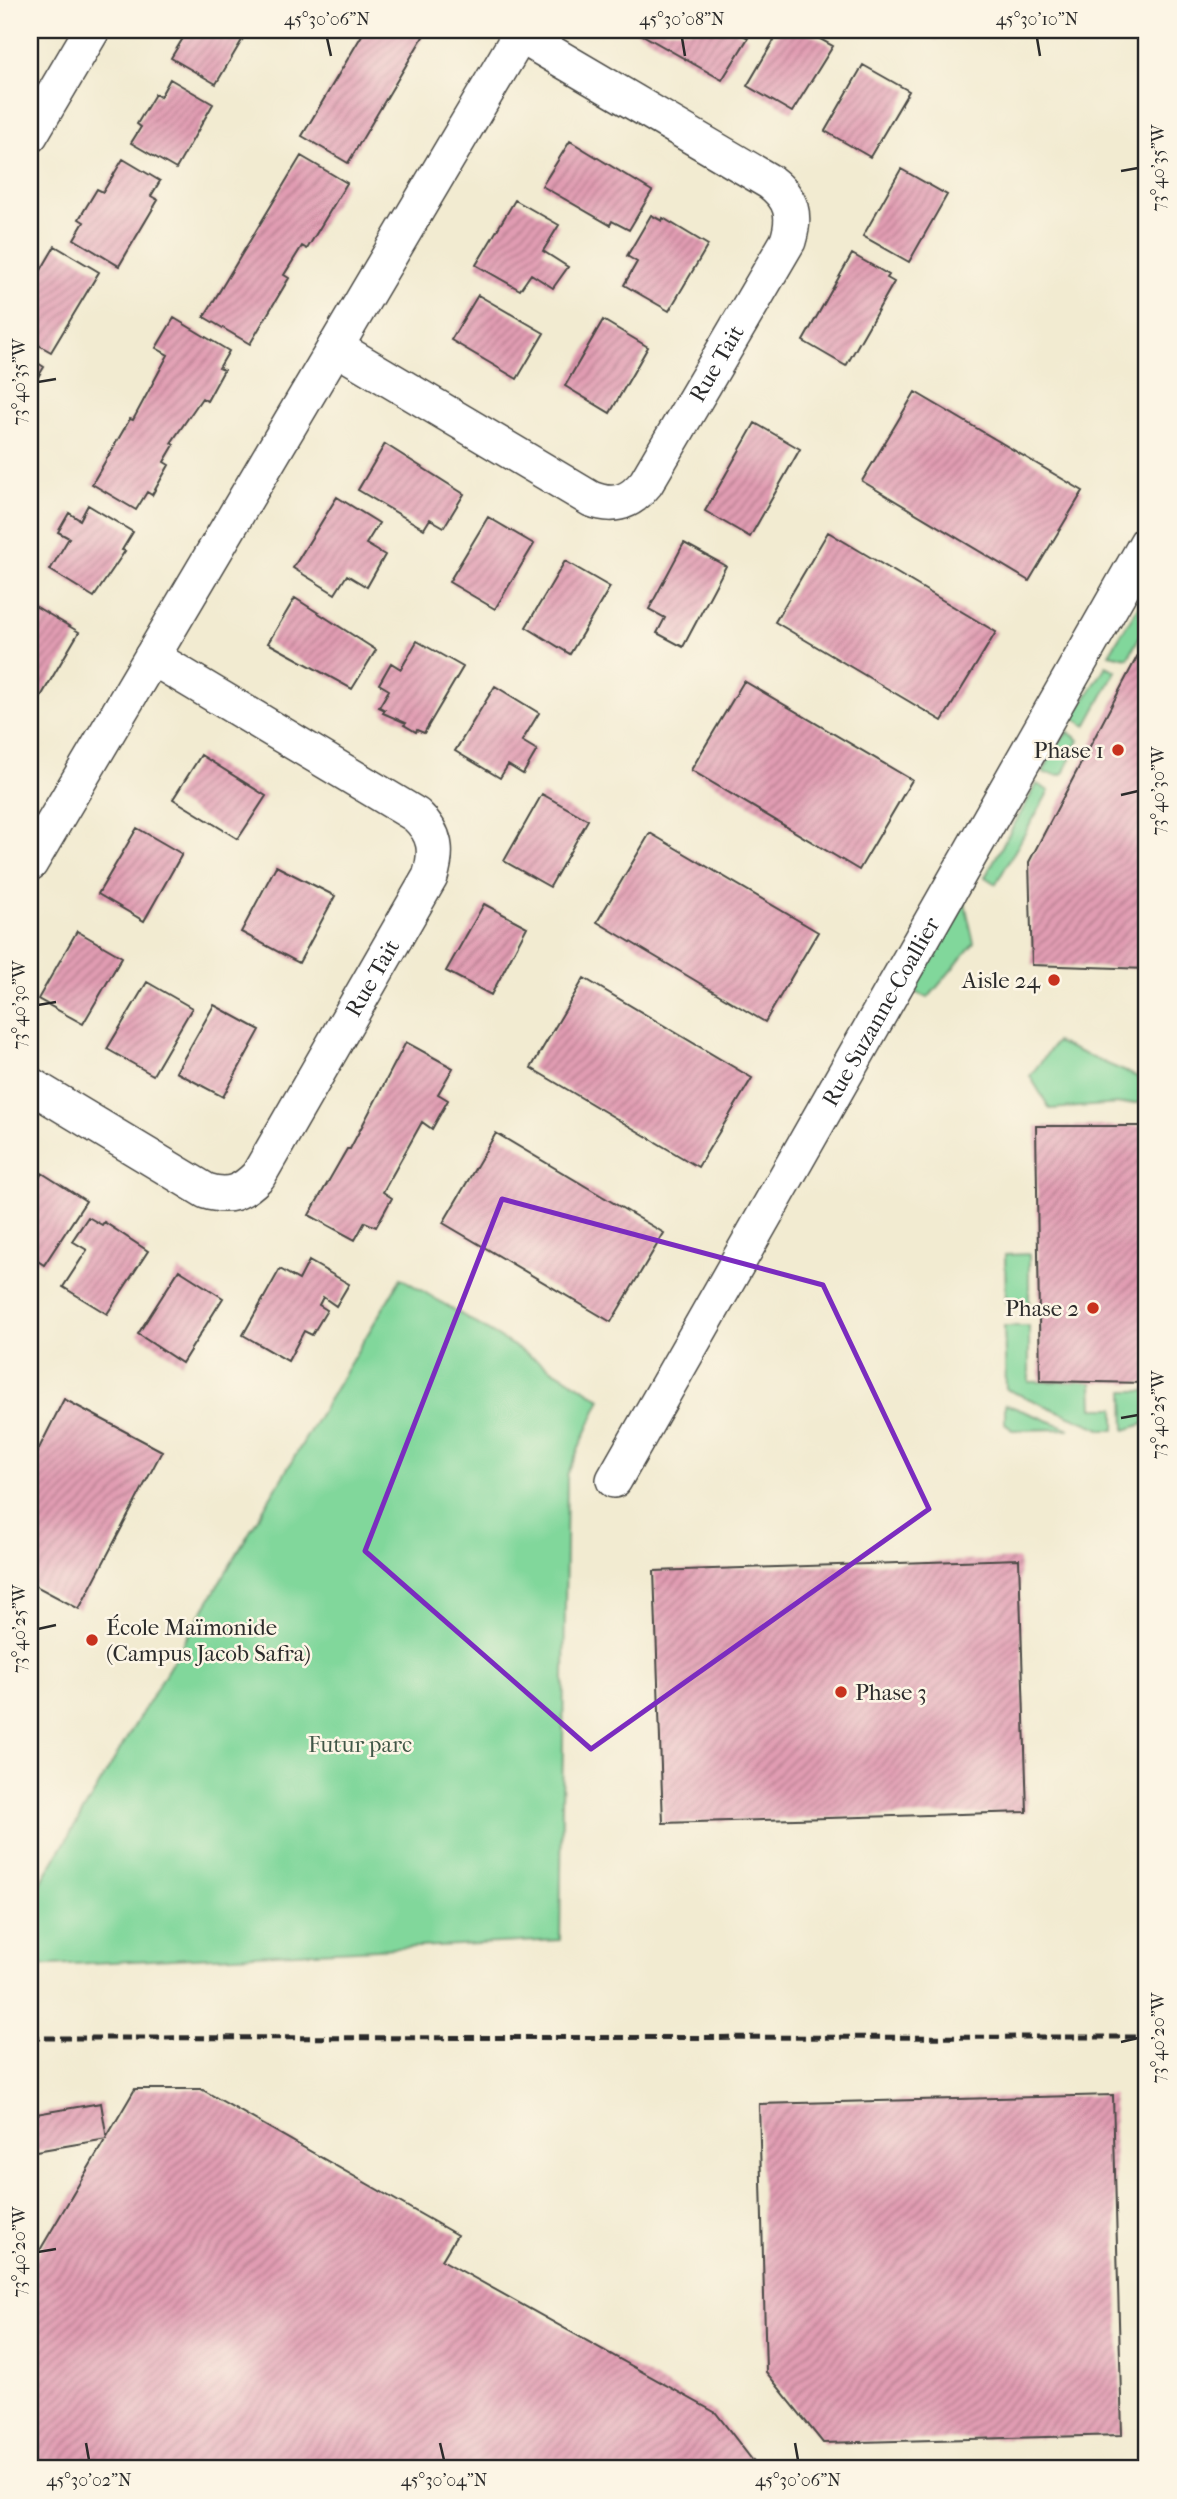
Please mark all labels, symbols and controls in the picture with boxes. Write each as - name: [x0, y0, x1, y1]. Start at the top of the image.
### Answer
- text: 45°30'06"N: [284, 9, 370, 30]
- text: 45°30'08"N: [639, 9, 725, 30]
- text: 45°30'10"N: [996, 9, 1079, 30]
- text: 73°40'35"W: [1148, 123, 1169, 211]
- street label: Rue Tait: [684, 320, 750, 407]
- text: 73°40'35"W: [9, 337, 30, 425]
- place label: Phase 1: [1034, 737, 1104, 764]
- marker: Phase 1: [1110, 742, 1126, 758]
- text: 73°40'30"W: [1148, 745, 1169, 836]
- street label: Rue Suzanne-Coallier: [816, 912, 946, 1111]
- street label: Rue Tait: [340, 935, 405, 1021]
- text: 73°40'30"W: [9, 959, 30, 1050]
- place label: Aisle 24: [961, 967, 1041, 994]
- marker: Aisle 24: [1046, 972, 1062, 988]
- place label: Phase 2: [1005, 1295, 1079, 1322]
- marker: Phase 2: [1085, 1300, 1101, 1316]
- text: 73°40'25"W: [1148, 1369, 1169, 1459]
- text: 73°40'25"W: [9, 1583, 30, 1673]
- place label: École Maïmonide (Campus Jacob Safra): [106, 1614, 311, 1667]
- marker: École Maïmonide (Campus Jacob Safra): [84, 1632, 100, 1648]
- place label: Phase 3: [855, 1679, 927, 1706]
- marker: Phase 3: [833, 1684, 849, 1700]
- park label: Futur parc: [308, 1731, 412, 1758]
- text: 73°40'20"W: [1148, 1991, 1169, 2083]
- text: 73°40'20"W: [9, 2205, 30, 2297]
- text: 45°30'02"N: [46, 2470, 132, 2491]
- text: 45°30'04"N: [401, 2470, 488, 2491]
- text: 45°30'06"N: [755, 2470, 841, 2491]

